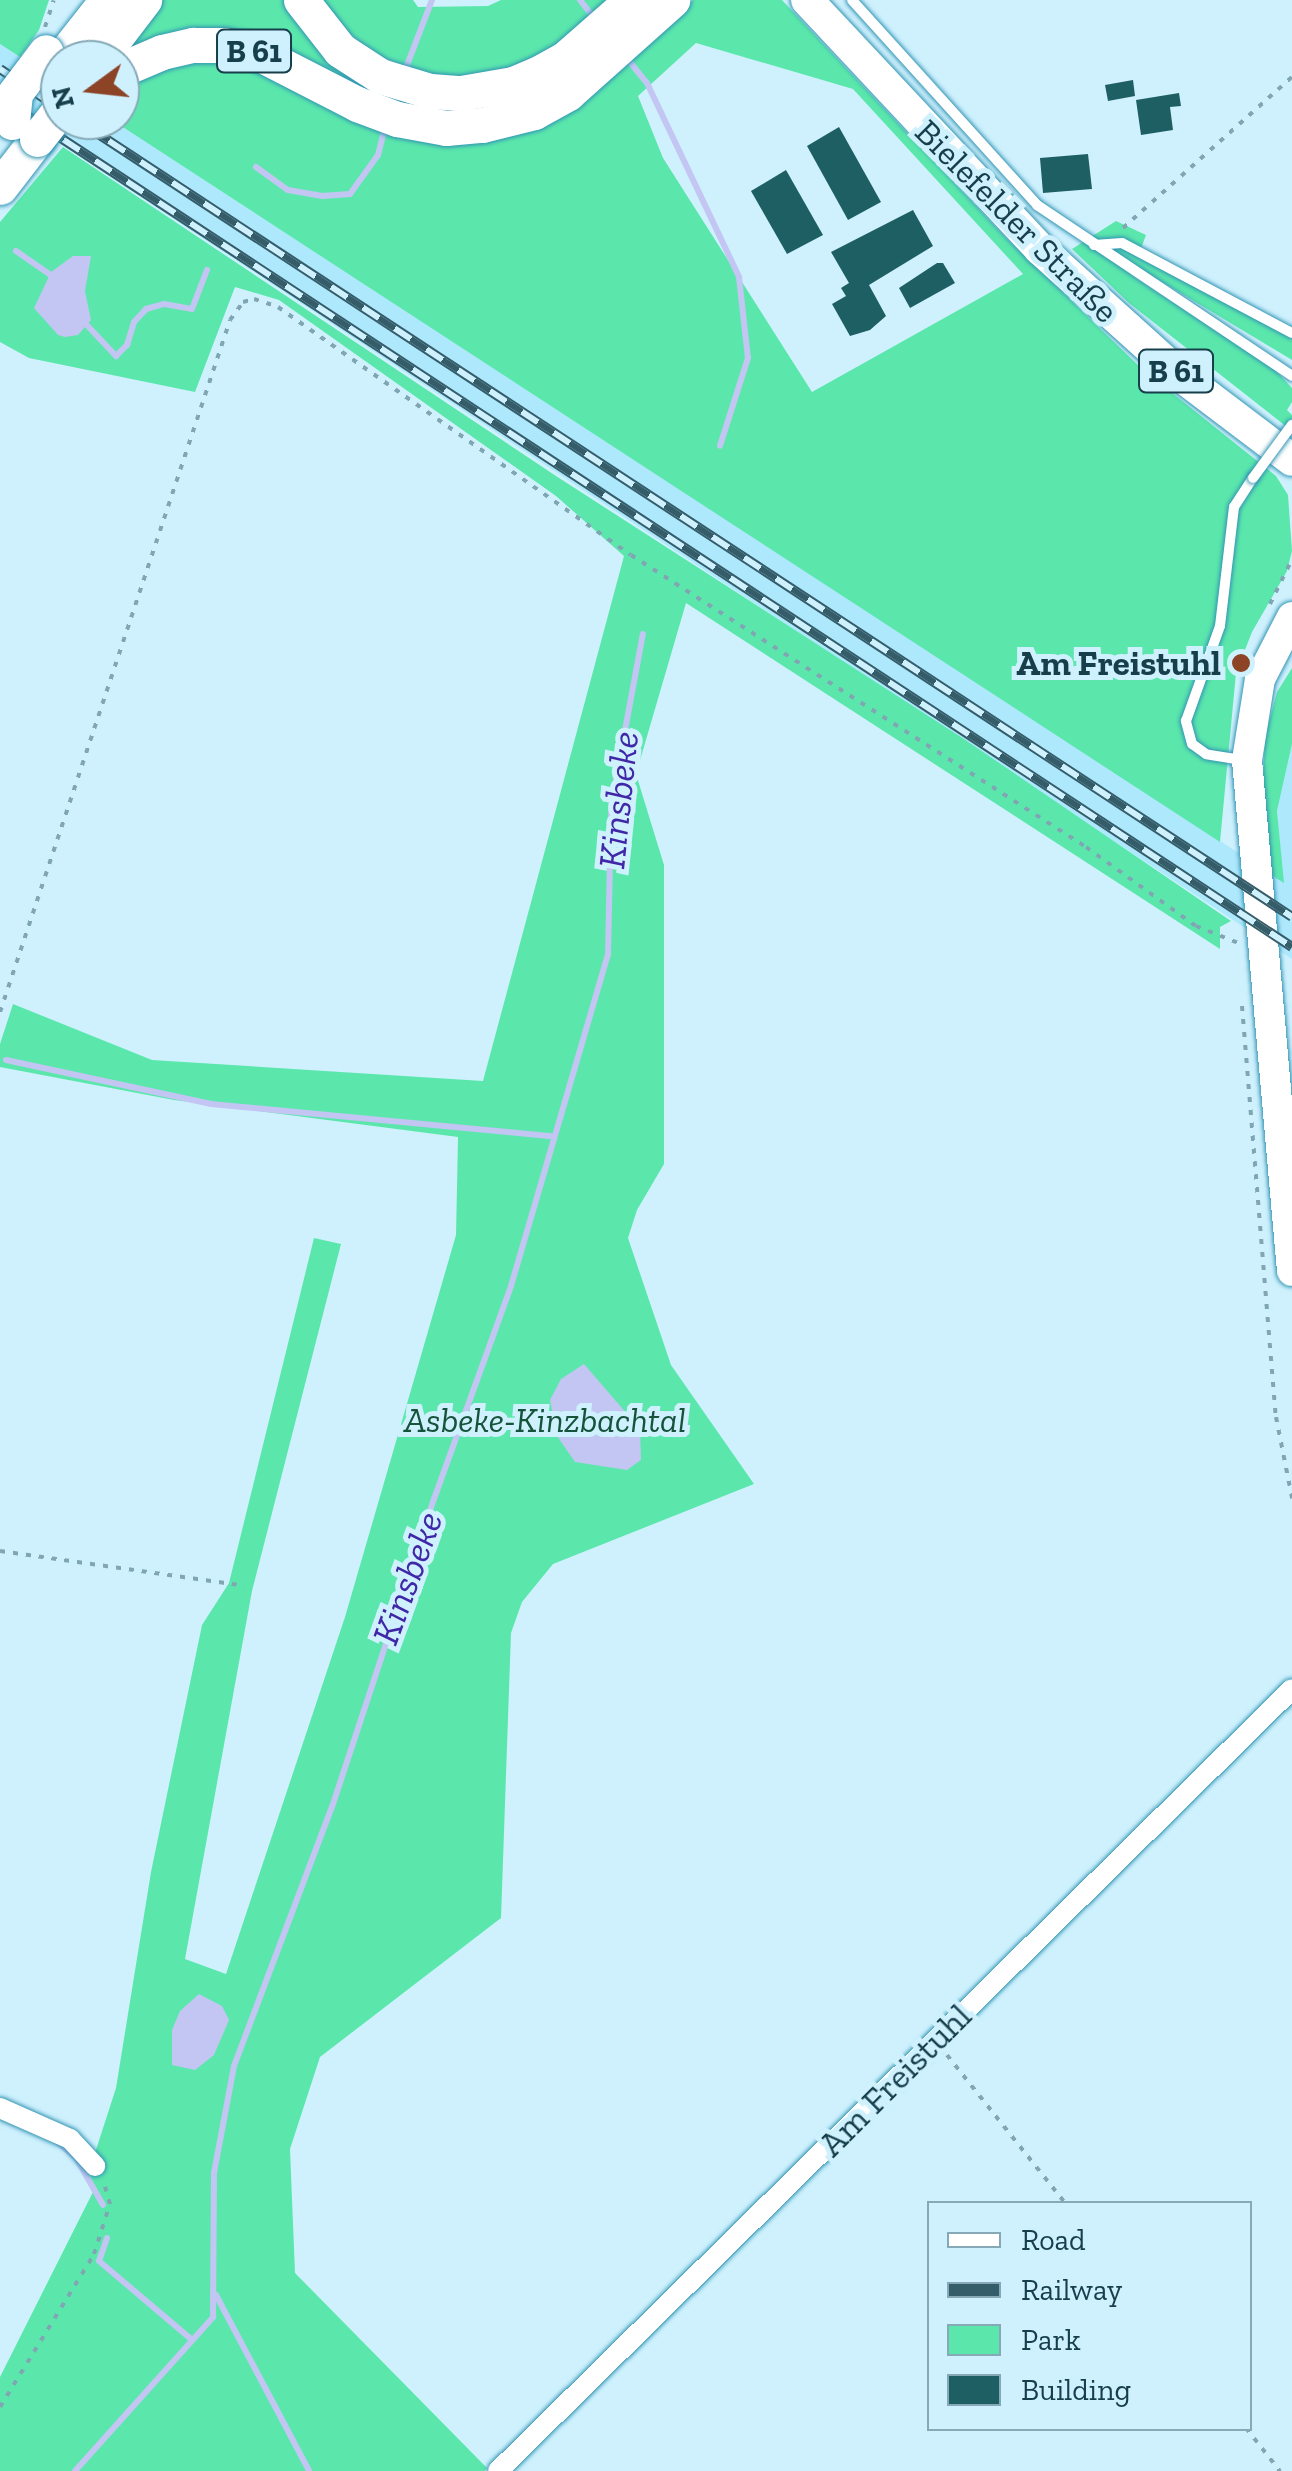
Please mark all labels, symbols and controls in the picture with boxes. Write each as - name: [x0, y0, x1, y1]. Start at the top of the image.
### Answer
- road number: B 61: [214, 24, 294, 78]
- north arrow: [40, 40, 140, 140]
- text: N: [44, 83, 81, 112]
- street label: Bielefelder Straße: [906, 110, 1128, 332]
- road number: B 61: [1136, 344, 1216, 398]
- place label: Am Freistuhl: [1016, 642, 1221, 684]
- marker: Am Freistuhl: [1230, 652, 1252, 674]
- water label: Kinsbeke: [589, 729, 649, 871]
- park label: Asbeke-Kinzbachtal: [404, 1399, 686, 1441]
- water label: Kinsbeke: [363, 1505, 453, 1651]
- street label: Am Freistuhl: [810, 1995, 980, 2165]
- legend: [927, 2201, 1252, 2431]
- text: Road: [1021, 2222, 1086, 2258]
- text: Railway: [1021, 2272, 1122, 2308]
- text: Park: [1021, 2322, 1081, 2358]
- text: Building: [1021, 2372, 1131, 2408]

